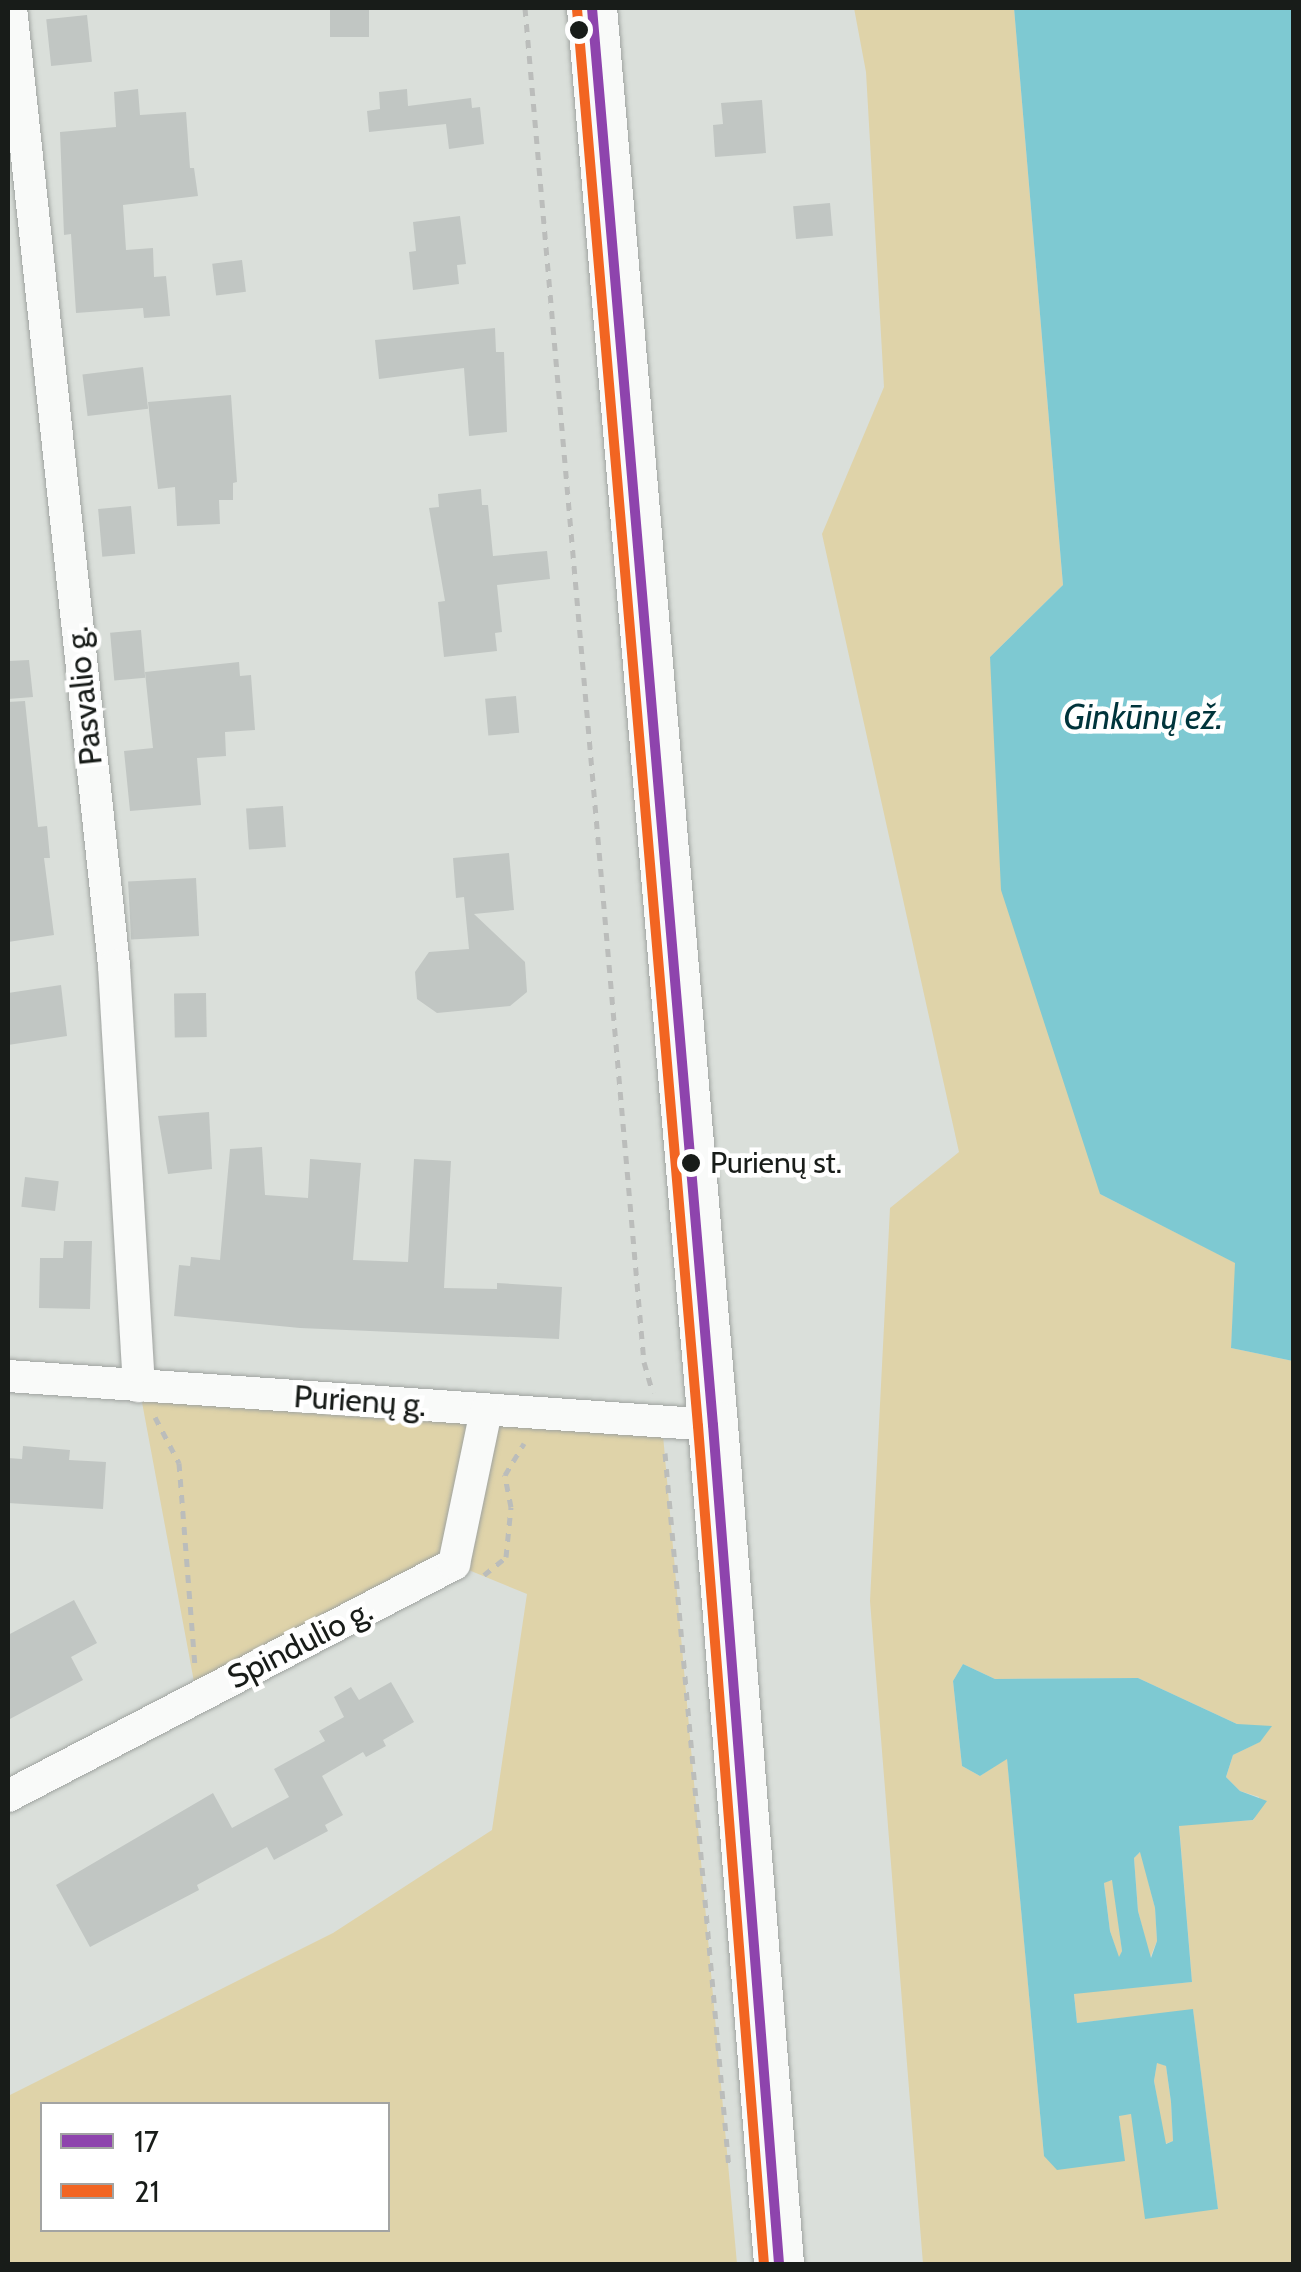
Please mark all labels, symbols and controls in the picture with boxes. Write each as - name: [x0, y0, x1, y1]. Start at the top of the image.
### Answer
- unlabelled marker: [569, 20, 589, 40]
- street label: Pasvalio g.: [58, 625, 110, 767]
- water label: Ginkūnų ež.: [1063, 696, 1223, 738]
- place label: Purienų st.: [710, 1145, 842, 1181]
- marker: Purienų st.: [681, 1153, 701, 1173]
- street label: Purienų g.: [293, 1377, 427, 1425]
- street label: Spindulio g.: [221, 1591, 379, 1697]
- legend: [40, 2102, 390, 2232]
- text: 17: [134, 2123, 159, 2160]
- text: 21: [134, 2173, 160, 2210]

